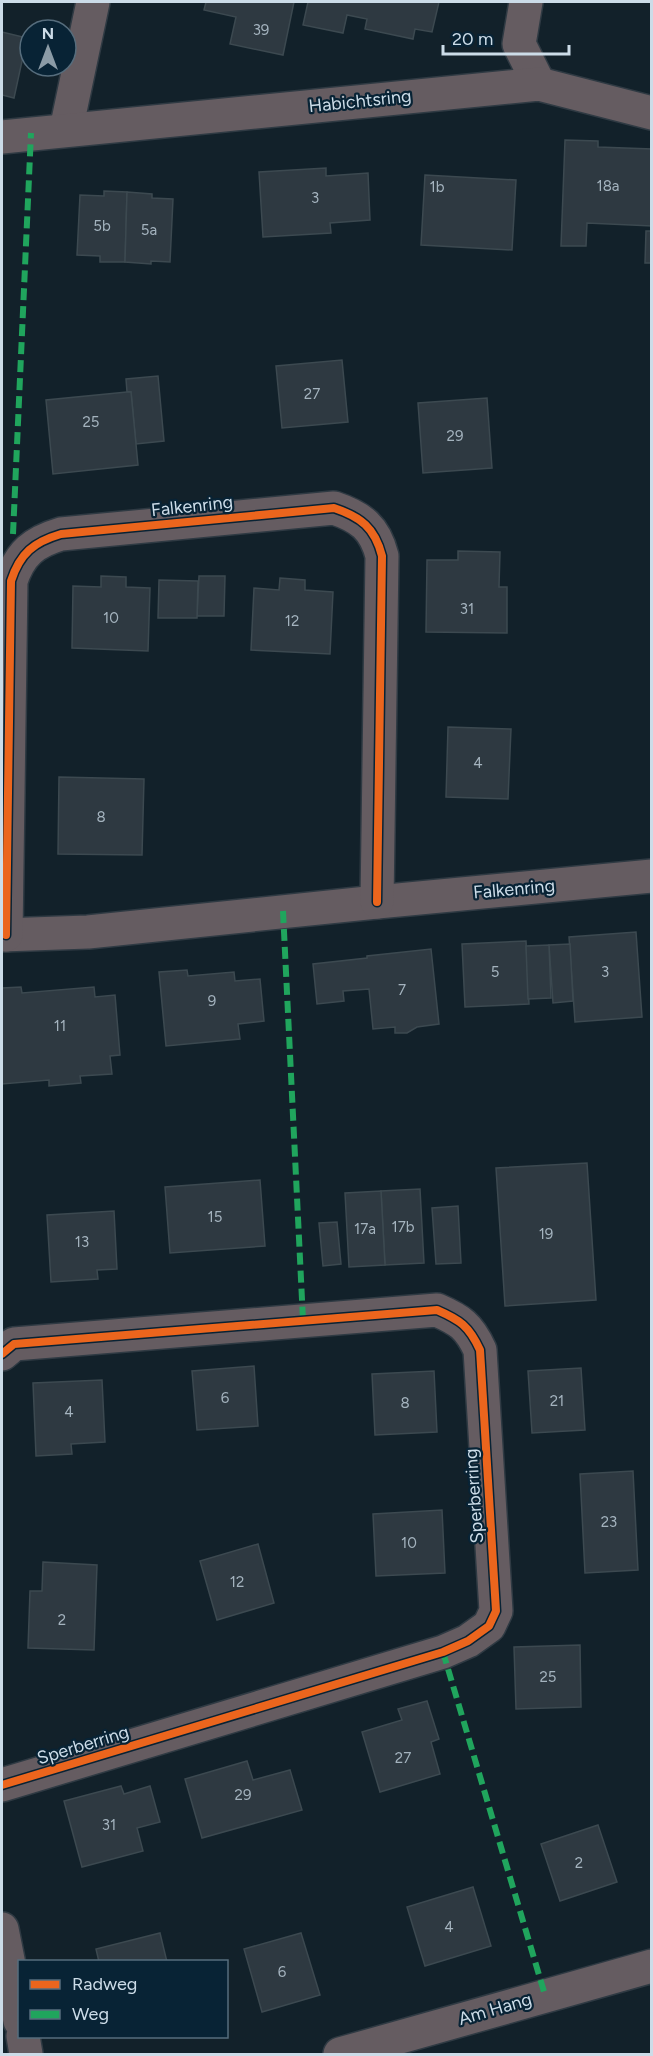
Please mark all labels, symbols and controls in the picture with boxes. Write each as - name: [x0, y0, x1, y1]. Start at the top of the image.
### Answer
- north arrow: [18, 18, 78, 78]
- scale bar: [443, 18, 569, 56]
- house number: 39: [253, 21, 269, 39]
- text: N: [42, 24, 54, 43]
- text: 20 m: [452, 28, 493, 50]
- street label: Habichtsring: [308, 85, 412, 117]
- house number: 18a: [596, 177, 620, 195]
- house number: 1b: [430, 178, 445, 196]
- house number: 3: [311, 189, 319, 207]
- house number: 5b: [93, 217, 111, 235]
- house number: 5a: [141, 221, 157, 239]
- house number: 27: [304, 385, 320, 403]
- house number: 25: [82, 413, 100, 431]
- house number: 29: [447, 427, 463, 445]
- street label: Falkenring: [150, 491, 234, 521]
- house number: 31: [460, 600, 474, 618]
- house number: 10: [103, 609, 119, 627]
- house number: 12: [285, 612, 299, 630]
- house number: 4: [473, 754, 483, 772]
- house number: 8: [96, 808, 106, 826]
- street label: Falkenring: [472, 874, 556, 904]
- house number: 5: [491, 963, 499, 981]
- house number: 3: [601, 963, 609, 981]
- house number: 7: [398, 981, 406, 999]
- house number: 9: [208, 992, 216, 1010]
- house number: 11: [54, 1017, 66, 1035]
- house number: 15: [208, 1208, 222, 1226]
- house number: 17b: [391, 1218, 415, 1236]
- house number: 17a: [354, 1220, 376, 1238]
- house number: 19: [539, 1225, 553, 1243]
- house number: 13: [75, 1233, 89, 1251]
- house number: 6: [221, 1389, 230, 1407]
- house number: 21: [550, 1392, 564, 1410]
- house number: 8: [400, 1394, 410, 1412]
- house number: 4: [64, 1403, 74, 1421]
- street label: Sperberring: [460, 1448, 488, 1544]
- house number: 23: [601, 1513, 617, 1531]
- house number: 10: [401, 1534, 417, 1552]
- house number: 12: [230, 1573, 244, 1591]
- house number: 2: [58, 1611, 66, 1629]
- house number: 25: [539, 1668, 557, 1686]
- street label: Sperberring: [34, 1721, 132, 1769]
- house number: 27: [395, 1749, 411, 1767]
- house number: 29: [235, 1786, 251, 1804]
- house number: 31: [102, 1816, 116, 1834]
- house number: 2: [575, 1854, 583, 1872]
- house number: 4: [444, 1918, 454, 1936]
- legend: [18, 1960, 228, 2038]
- house number: 6: [278, 1963, 287, 1981]
- text: Radweg: [72, 1973, 137, 1995]
- street label: Am Hang: [456, 1988, 534, 2030]
- text: Weg: [72, 2003, 109, 2025]

